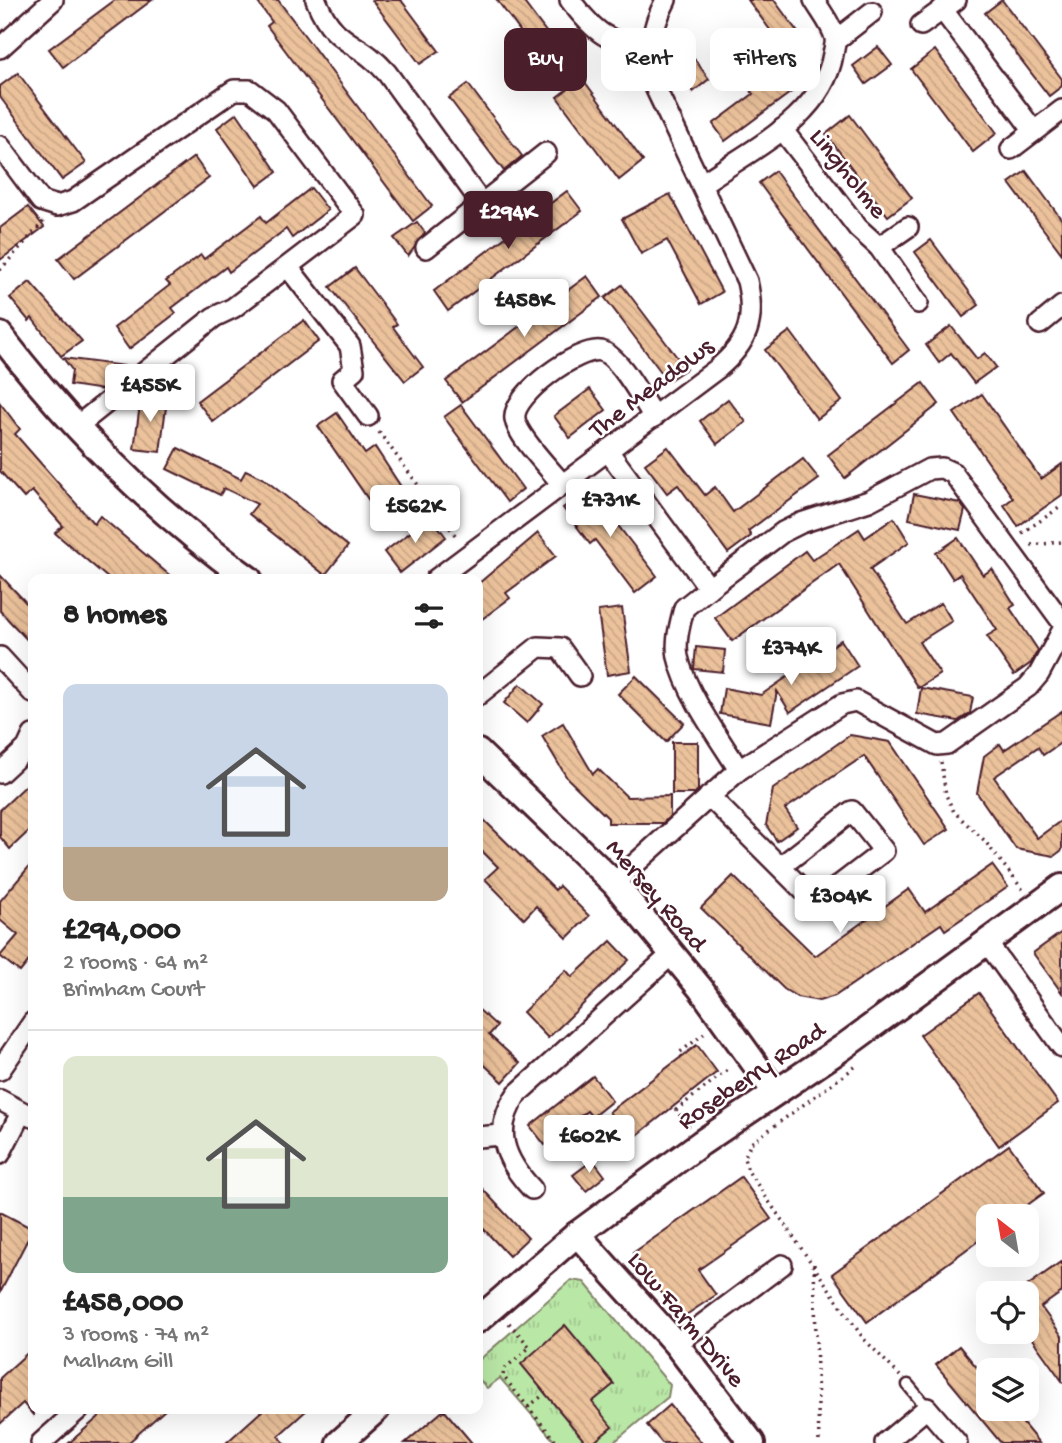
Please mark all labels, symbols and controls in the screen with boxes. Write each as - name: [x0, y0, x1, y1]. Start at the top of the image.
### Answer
- chip: Buy: [504, 28, 587, 91]
- chip: Rent: [601, 28, 696, 91]
- chip: Filters: [710, 28, 820, 91]
- street label: Lingholme: [801, 123, 893, 227]
- pin: £294K: [459, 191, 557, 251]
- text: £294K: [480, 200, 536, 227]
- pin: £458K: [475, 280, 573, 339]
- text: £458K: [495, 288, 553, 315]
- street label: The Meadows: [583, 332, 722, 448]
- pin: £455K: [101, 364, 199, 424]
- text: £455K: [121, 373, 179, 400]
- pin: £731K: [561, 480, 659, 539]
- pin: £562K: [366, 486, 464, 545]
- text: £731K: [582, 488, 638, 515]
- text: £562K: [386, 494, 444, 521]
- icon: filters: [410, 597, 448, 635]
- text: 8 homes: [63, 599, 166, 634]
- pin: £374K: [742, 628, 840, 687]
- text: £374K: [762, 636, 820, 663]
- icon: home: [193, 729, 319, 855]
- street label: Mersey Road: [597, 834, 713, 961]
- pin: £304K: [791, 876, 889, 935]
- text: £304K: [811, 884, 869, 911]
- text: £294,000: [63, 915, 181, 950]
- text: 2 rooms · 64 m²: [63, 950, 208, 977]
- text: Brimham Court: [63, 977, 204, 1004]
- street label: Roseberry Road: [673, 1016, 834, 1139]
- icon: home: [193, 1101, 319, 1227]
- pin: £602K: [540, 1116, 638, 1175]
- text: £602K: [560, 1124, 618, 1151]
- north arrow: [976, 1204, 1040, 1267]
- map controls: [976, 1204, 1039, 1421]
- street label: Low Farm Drive: [619, 1247, 751, 1395]
- button: locate: [976, 1281, 1039, 1344]
- text: £458,000: [63, 1287, 183, 1322]
- text: 3 rooms · 74 m²: [63, 1322, 209, 1349]
- text: Malham Gill: [63, 1349, 173, 1376]
- button: layers: [976, 1358, 1039, 1421]

